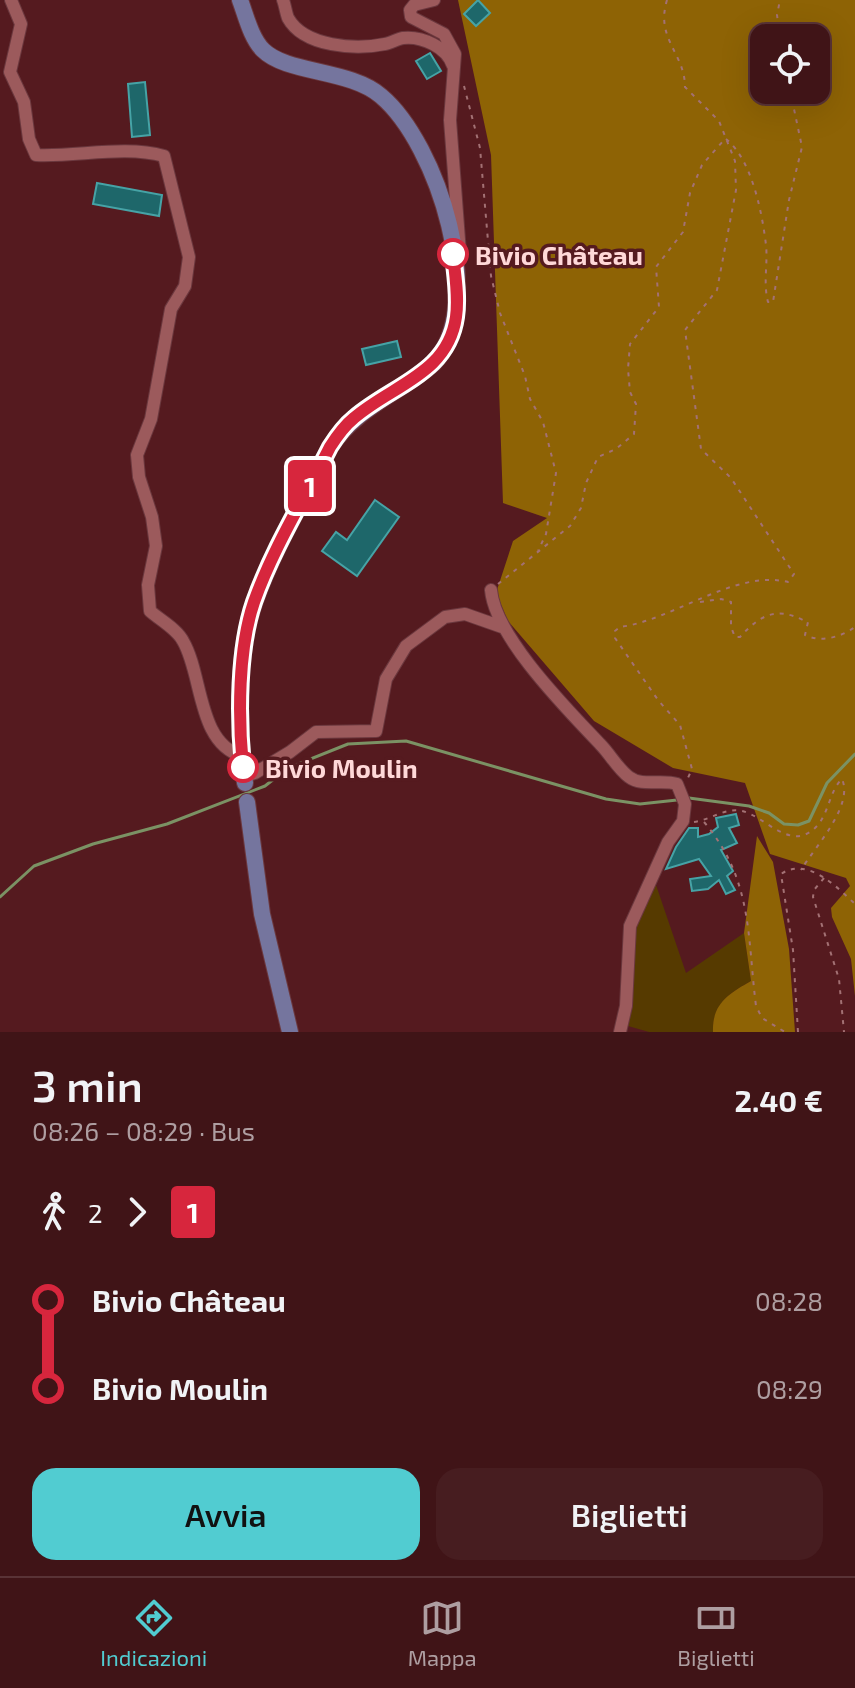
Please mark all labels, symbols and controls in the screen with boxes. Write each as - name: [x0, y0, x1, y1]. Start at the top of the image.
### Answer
- map controls: [750, 24, 830, 104]
- button: locate: [750, 24, 830, 104]
- marker: Bivio Château: [438, 239, 468, 269]
- place label: Bivio Château: [475, 239, 643, 270]
- line badge: 1: [284, 460, 336, 512]
- text: 1: [304, 469, 316, 503]
- marker: Bivio Moulin: [228, 752, 258, 782]
- place label: Bivio Moulin: [265, 752, 418, 783]
- text: 3 min: [32, 1058, 143, 1111]
- text: 2.40 €: [735, 1082, 823, 1118]
- text: 08:26 – 08:29 · Bus: [32, 1115, 255, 1146]
- icon: walk: [32, 1190, 76, 1234]
- icon: forward: [115, 1190, 159, 1234]
- text: 1: [187, 1195, 199, 1229]
- text: 2: [88, 1197, 103, 1228]
- text: Bivio Château: [92, 1282, 286, 1318]
- text: 08:28: [755, 1285, 823, 1316]
- text: Bivio Moulin: [92, 1370, 268, 1406]
- text: 08:29: [756, 1373, 823, 1404]
- button: Avvia: [32, 1468, 420, 1560]
- button: Biglietti: [436, 1468, 823, 1560]
- tab: Indicazioni: [100, 1596, 207, 1670]
- tab: Mappa: [408, 1596, 477, 1670]
- tab: Biglietti: [677, 1596, 755, 1670]

